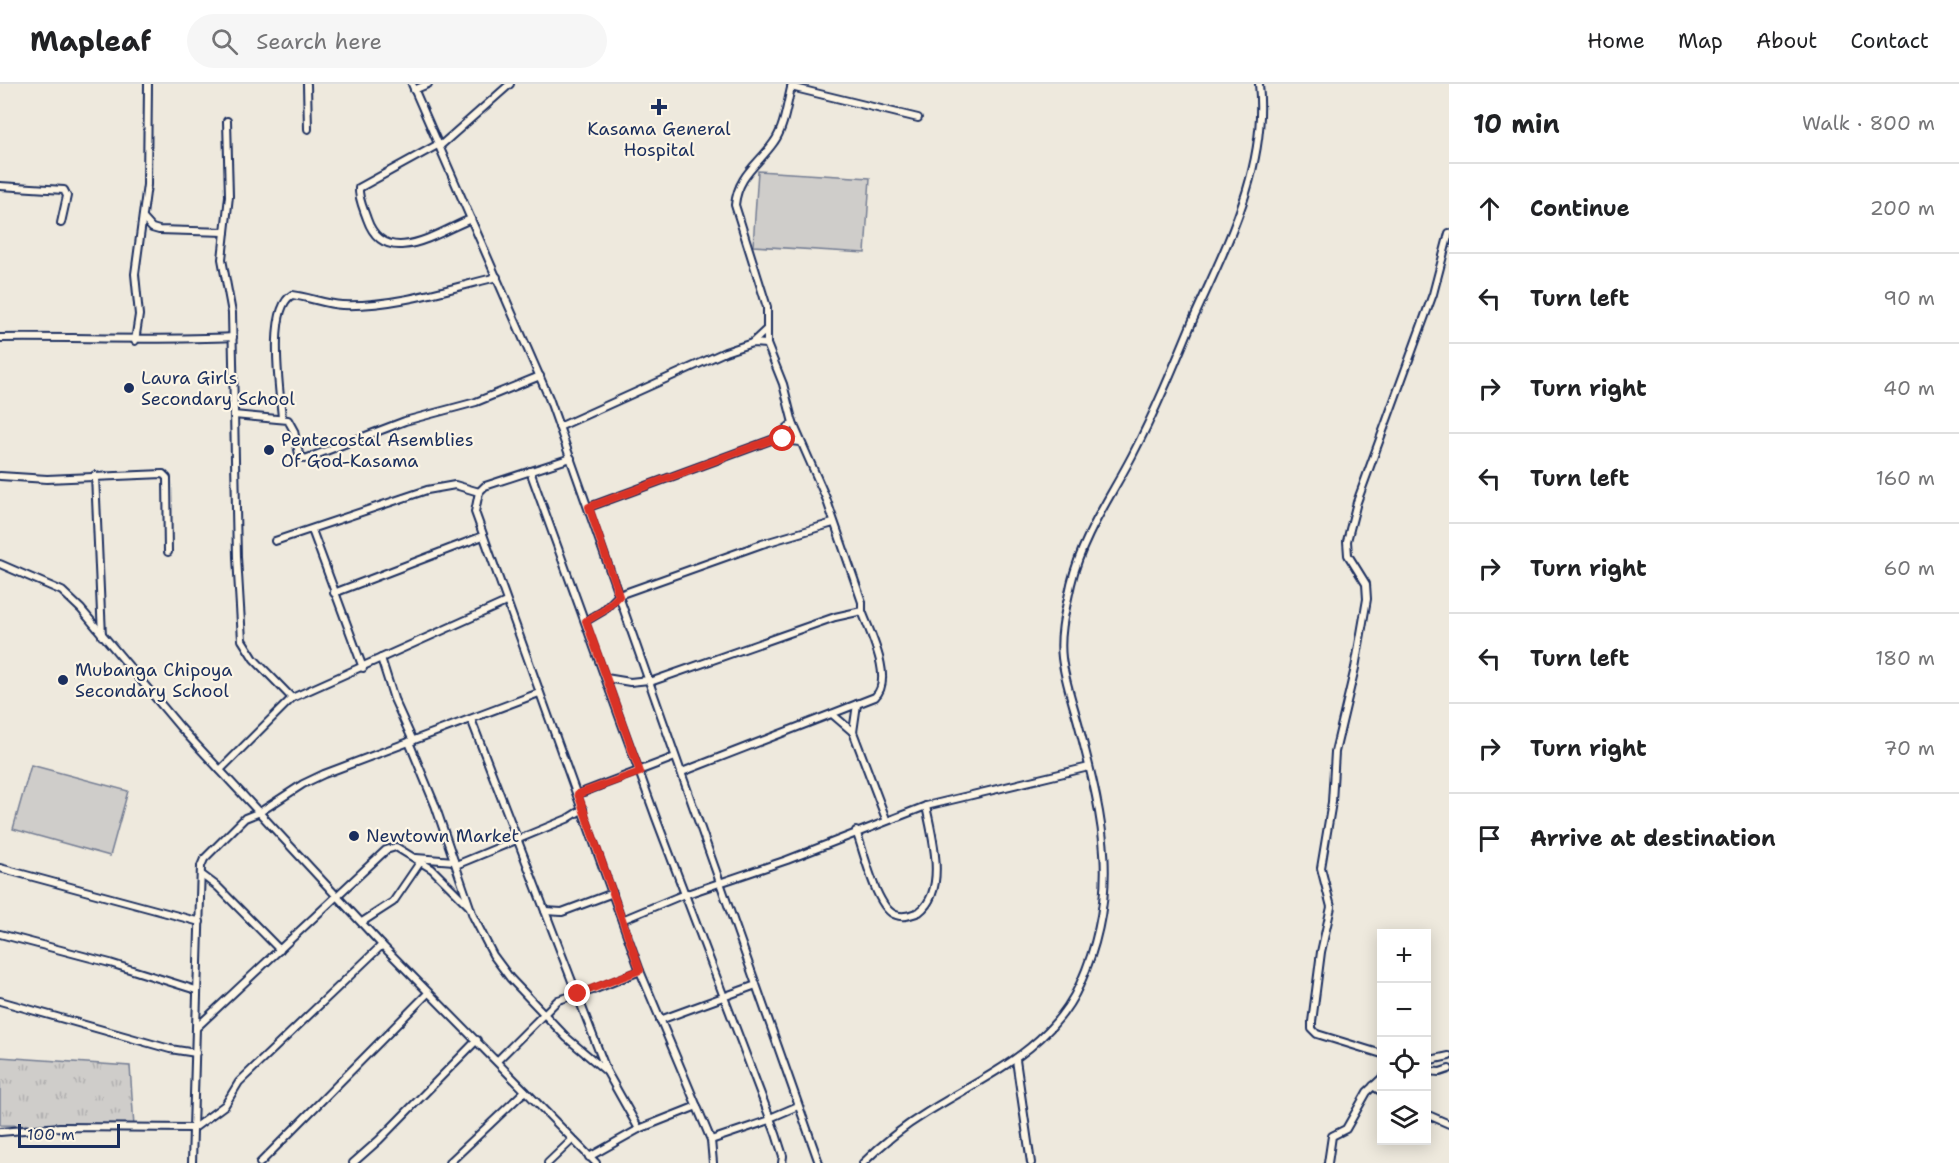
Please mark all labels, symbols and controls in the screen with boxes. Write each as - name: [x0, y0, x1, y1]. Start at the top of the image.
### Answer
- search box: [187, 14, 607, 68]
- text: Mapleaf: [30, 22, 151, 60]
- icon: search: [208, 25, 241, 58]
- text: Search here: [256, 27, 382, 56]
- text: Home: [1587, 27, 1645, 55]
- text: Map: [1678, 27, 1723, 55]
- text: About: [1756, 27, 1817, 55]
- text: Contact: [1850, 27, 1929, 55]
- marker: Kasama General Hospital: [650, 98, 668, 116]
- text: 10 min: [1473, 106, 1560, 141]
- text: Walk · 800 m: [1802, 110, 1935, 136]
- place label: Kasama General Hospital: [587, 117, 731, 162]
- icon: ahead: [1473, 192, 1506, 225]
- text: Continue: [1530, 194, 1630, 223]
- text: 200 m: [1870, 195, 1935, 221]
- icon: left: [1473, 282, 1506, 315]
- text: Turn left: [1530, 284, 1629, 313]
- text: 90 m: [1883, 285, 1935, 311]
- place label: Laura Girls Secondary School: [141, 366, 295, 411]
- icon: right: [1473, 372, 1506, 405]
- text: Turn right: [1530, 374, 1647, 403]
- text: 40 m: [1883, 375, 1935, 401]
- marker: Laura Girls Secondary School: [122, 381, 136, 395]
- route start: [769, 425, 795, 451]
- place label: Pentecostal Asemblies Of God-Kasama: [281, 428, 474, 473]
- marker: Pentecostal Asemblies Of God-Kasama: [262, 443, 276, 457]
- icon: left: [1473, 462, 1506, 495]
- text: Turn left: [1530, 464, 1629, 493]
- text: 160 m: [1876, 465, 1935, 491]
- icon: right: [1473, 552, 1506, 585]
- text: Turn right: [1530, 554, 1647, 583]
- text: 60 m: [1883, 555, 1935, 581]
- icon: left: [1473, 642, 1506, 675]
- text: Turn left: [1530, 644, 1629, 673]
- text: 180 m: [1875, 645, 1935, 671]
- place label: Mubanga Chipoya Secondary School: [75, 658, 233, 703]
- marker: Mubanga Chipoya Secondary School: [56, 673, 70, 687]
- icon: right: [1473, 732, 1506, 765]
- text: Turn right: [1530, 734, 1647, 763]
- text: 70 m: [1883, 735, 1935, 761]
- icon: arrive: [1473, 822, 1506, 855]
- place label: Newtown Market: [366, 824, 519, 848]
- text: Arrive at destination: [1530, 824, 1776, 853]
- marker: Newtown Market: [347, 829, 361, 843]
- map controls: [1377, 929, 1431, 1145]
- button: +: [1377, 929, 1431, 983]
- route end: [564, 980, 590, 1006]
- button: −: [1377, 983, 1431, 1037]
- button: locate: [1377, 1037, 1431, 1091]
- button: layers: [1377, 1091, 1431, 1145]
- scale bar: [18, 1121, 120, 1148]
- text: 100 m: [27, 1124, 75, 1145]

